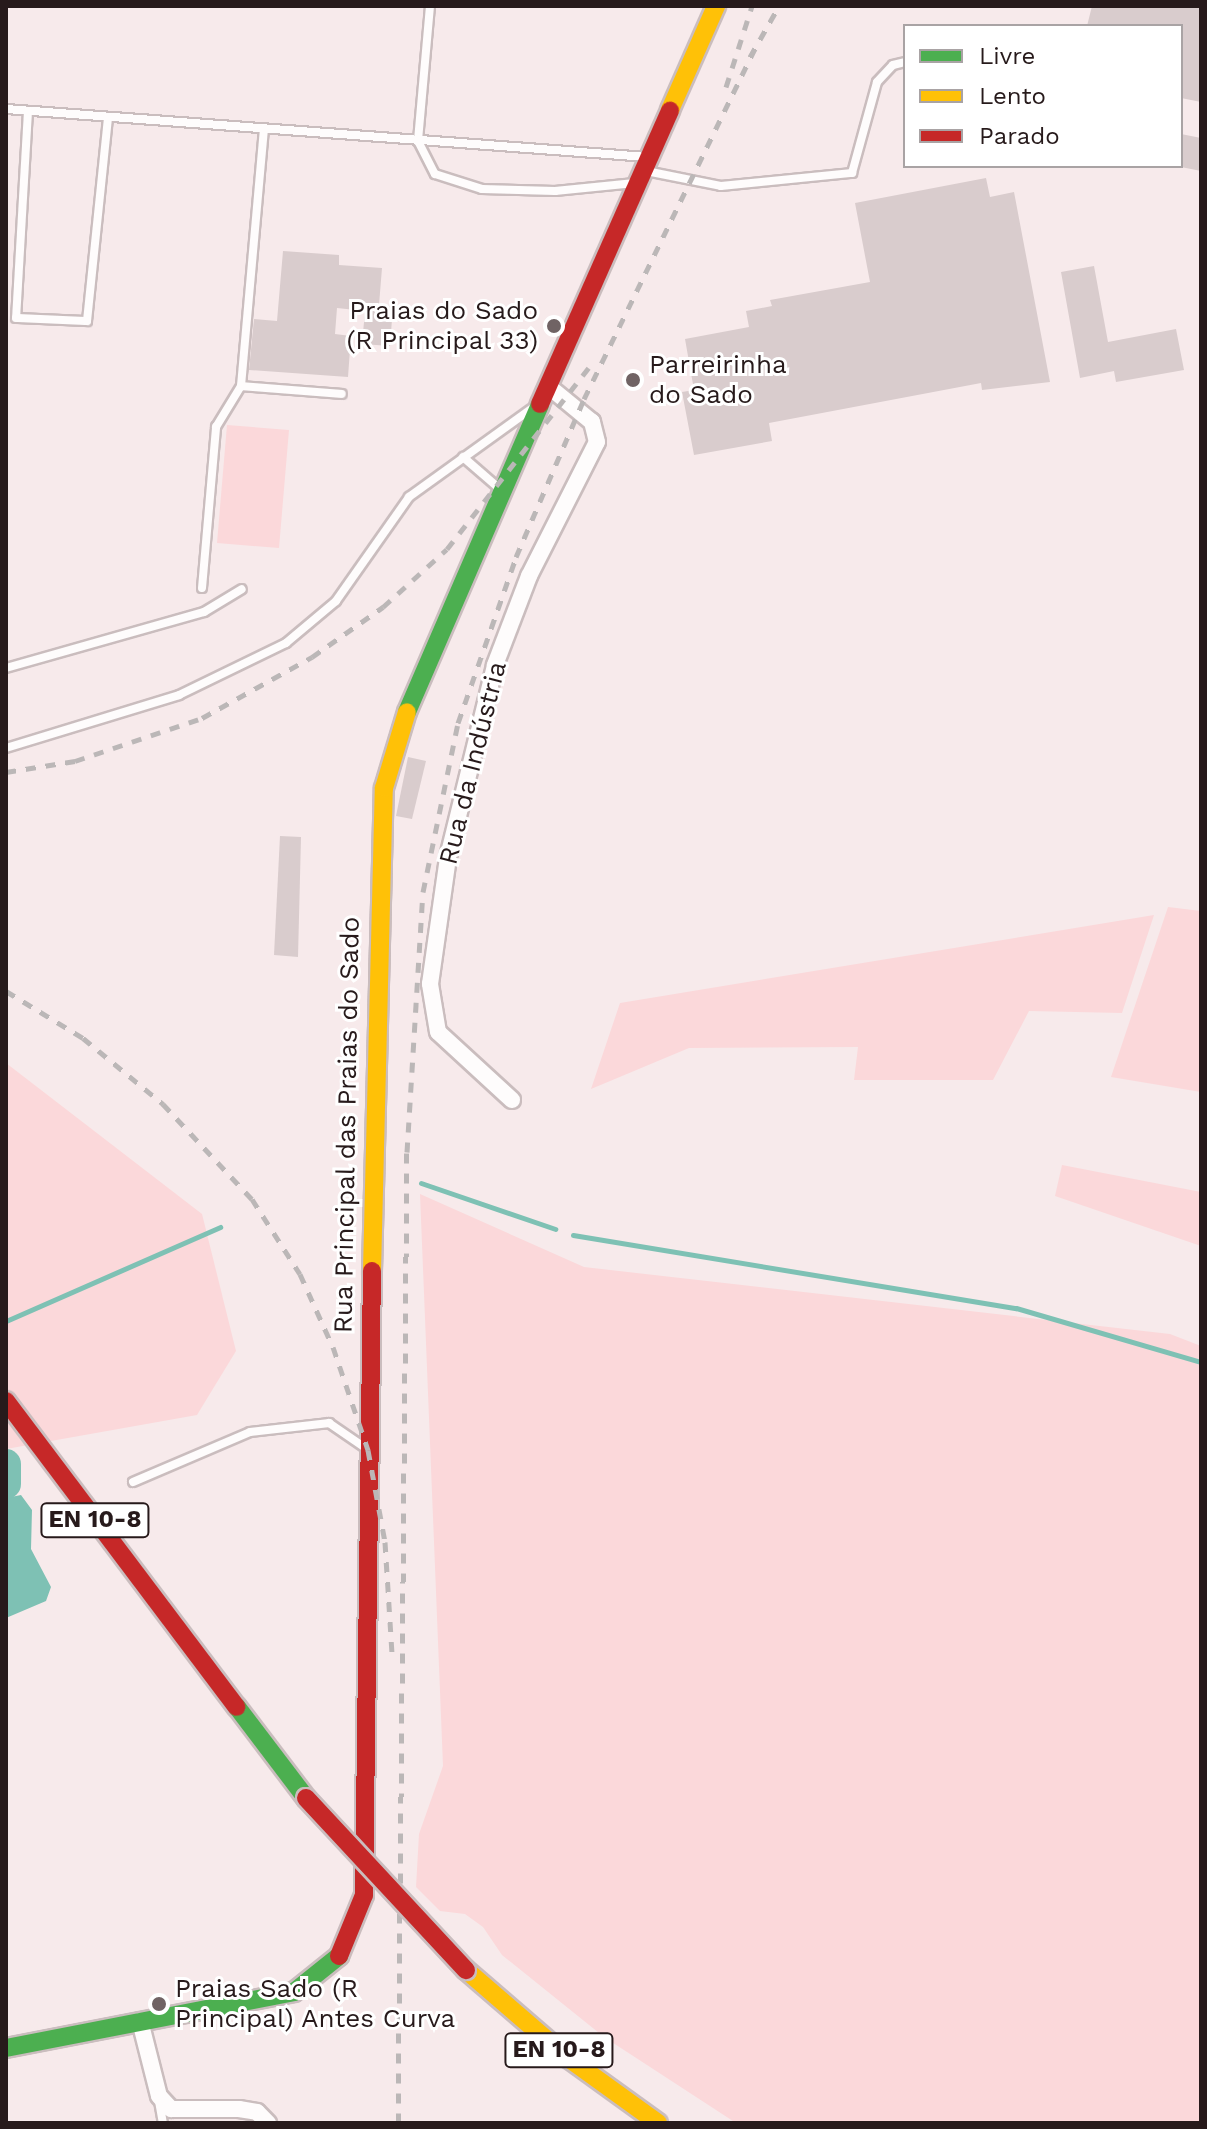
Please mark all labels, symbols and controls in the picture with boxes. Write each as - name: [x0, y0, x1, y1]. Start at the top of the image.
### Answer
- legend: [903, 24, 1183, 168]
- text: Livre: [979, 42, 1035, 70]
- text: Lento: [979, 82, 1046, 110]
- text: Parado: [979, 122, 1060, 150]
- place label: Praias do Sado (R Principal 33): [346, 295, 538, 356]
- marker: Praias do Sado (R Principal 33): [545, 317, 563, 335]
- place label: Parreirinha do Sado: [649, 349, 787, 410]
- marker: Parreirinha do Sado: [624, 371, 642, 389]
- street label: Rua da Indústria: [433, 658, 513, 868]
- street label: Rua Principal das Praias do Sado: [328, 916, 366, 1334]
- road number: EN 10-8: [39, 1500, 151, 1540]
- place label: Praias Sado (R Principal) Antes Curva: [175, 1973, 456, 2034]
- marker: Praias Sado (R Principal) Antes Curva: [150, 1995, 168, 2013]
- road number: EN 10-8: [503, 2030, 615, 2070]

